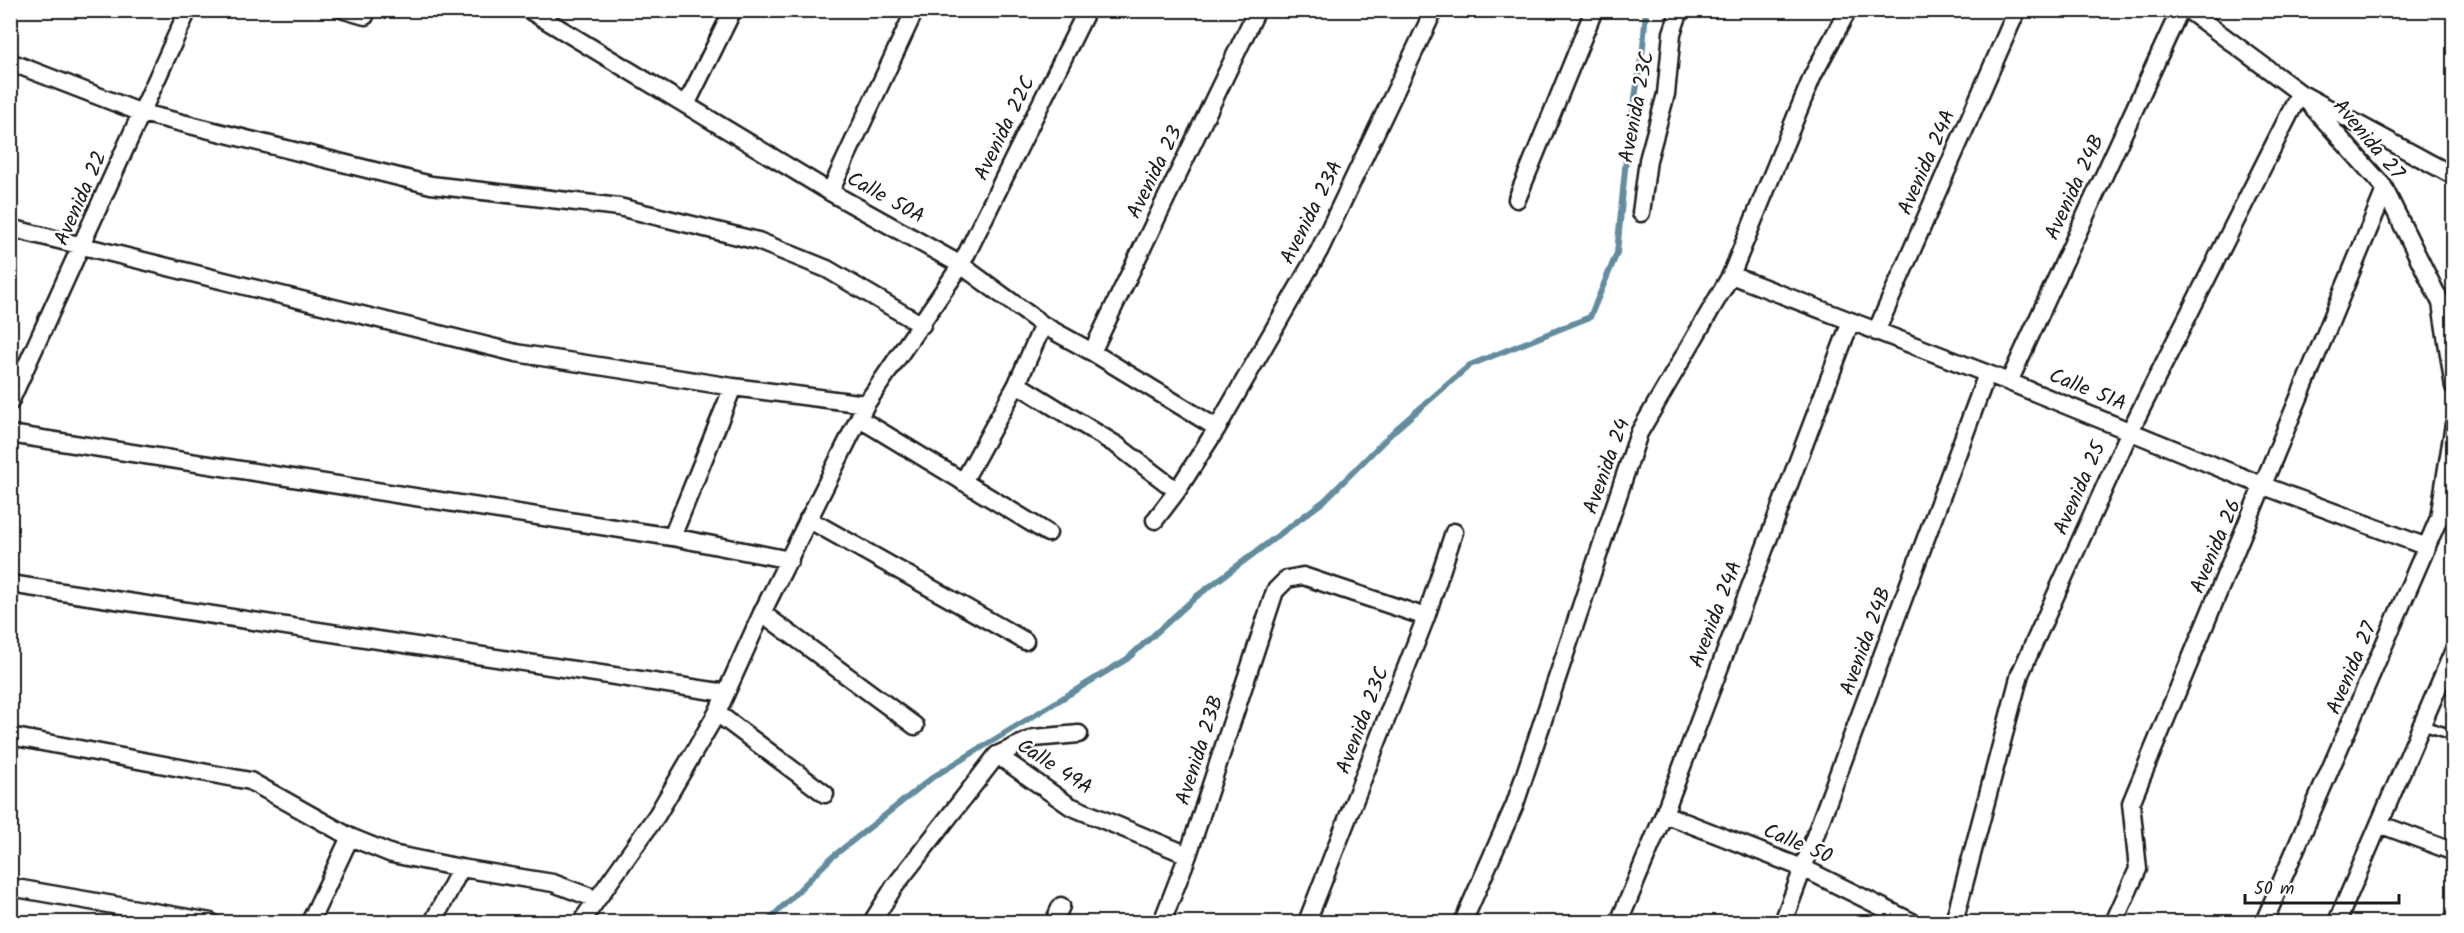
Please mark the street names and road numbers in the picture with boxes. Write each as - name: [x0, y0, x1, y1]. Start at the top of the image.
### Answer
- street label: Avenida 23C: [1611, 49, 1664, 166]
- street label: Avenida 22C: [966, 71, 1045, 187]
- street label: Avenida 27: [2324, 92, 2413, 189]
- street label: Avenida 24A: [1889, 104, 1965, 221]
- street label: Avenida 23: [1119, 120, 1192, 225]
- street label: Avenida 24B: [2036, 129, 2114, 246]
- street label: Avenida 22: [46, 146, 117, 251]
- street label: Avenida 23A: [1272, 155, 1353, 271]
- street label: Calle 50A: [840, 163, 931, 233]
- street label: Calle 51A: [2044, 360, 2131, 421]
- street label: Avenida 24: [1575, 414, 1640, 519]
- street label: Avenida 25: [2045, 435, 2116, 541]
- street label: Avenida 26: [2182, 494, 2251, 599]
- street label: Avenida 24A: [1681, 556, 1752, 673]
- street label: Avenida 24B: [1832, 583, 1901, 700]
- street label: Avenida 27: [2318, 616, 2387, 720]
- street label: Avenida 23C: [1328, 662, 1399, 779]
- street label: Avenida 23B: [1167, 691, 1234, 810]
- street label: Calle 49A: [1009, 730, 1099, 804]
- street label: Calle 50: [1758, 815, 1837, 874]

